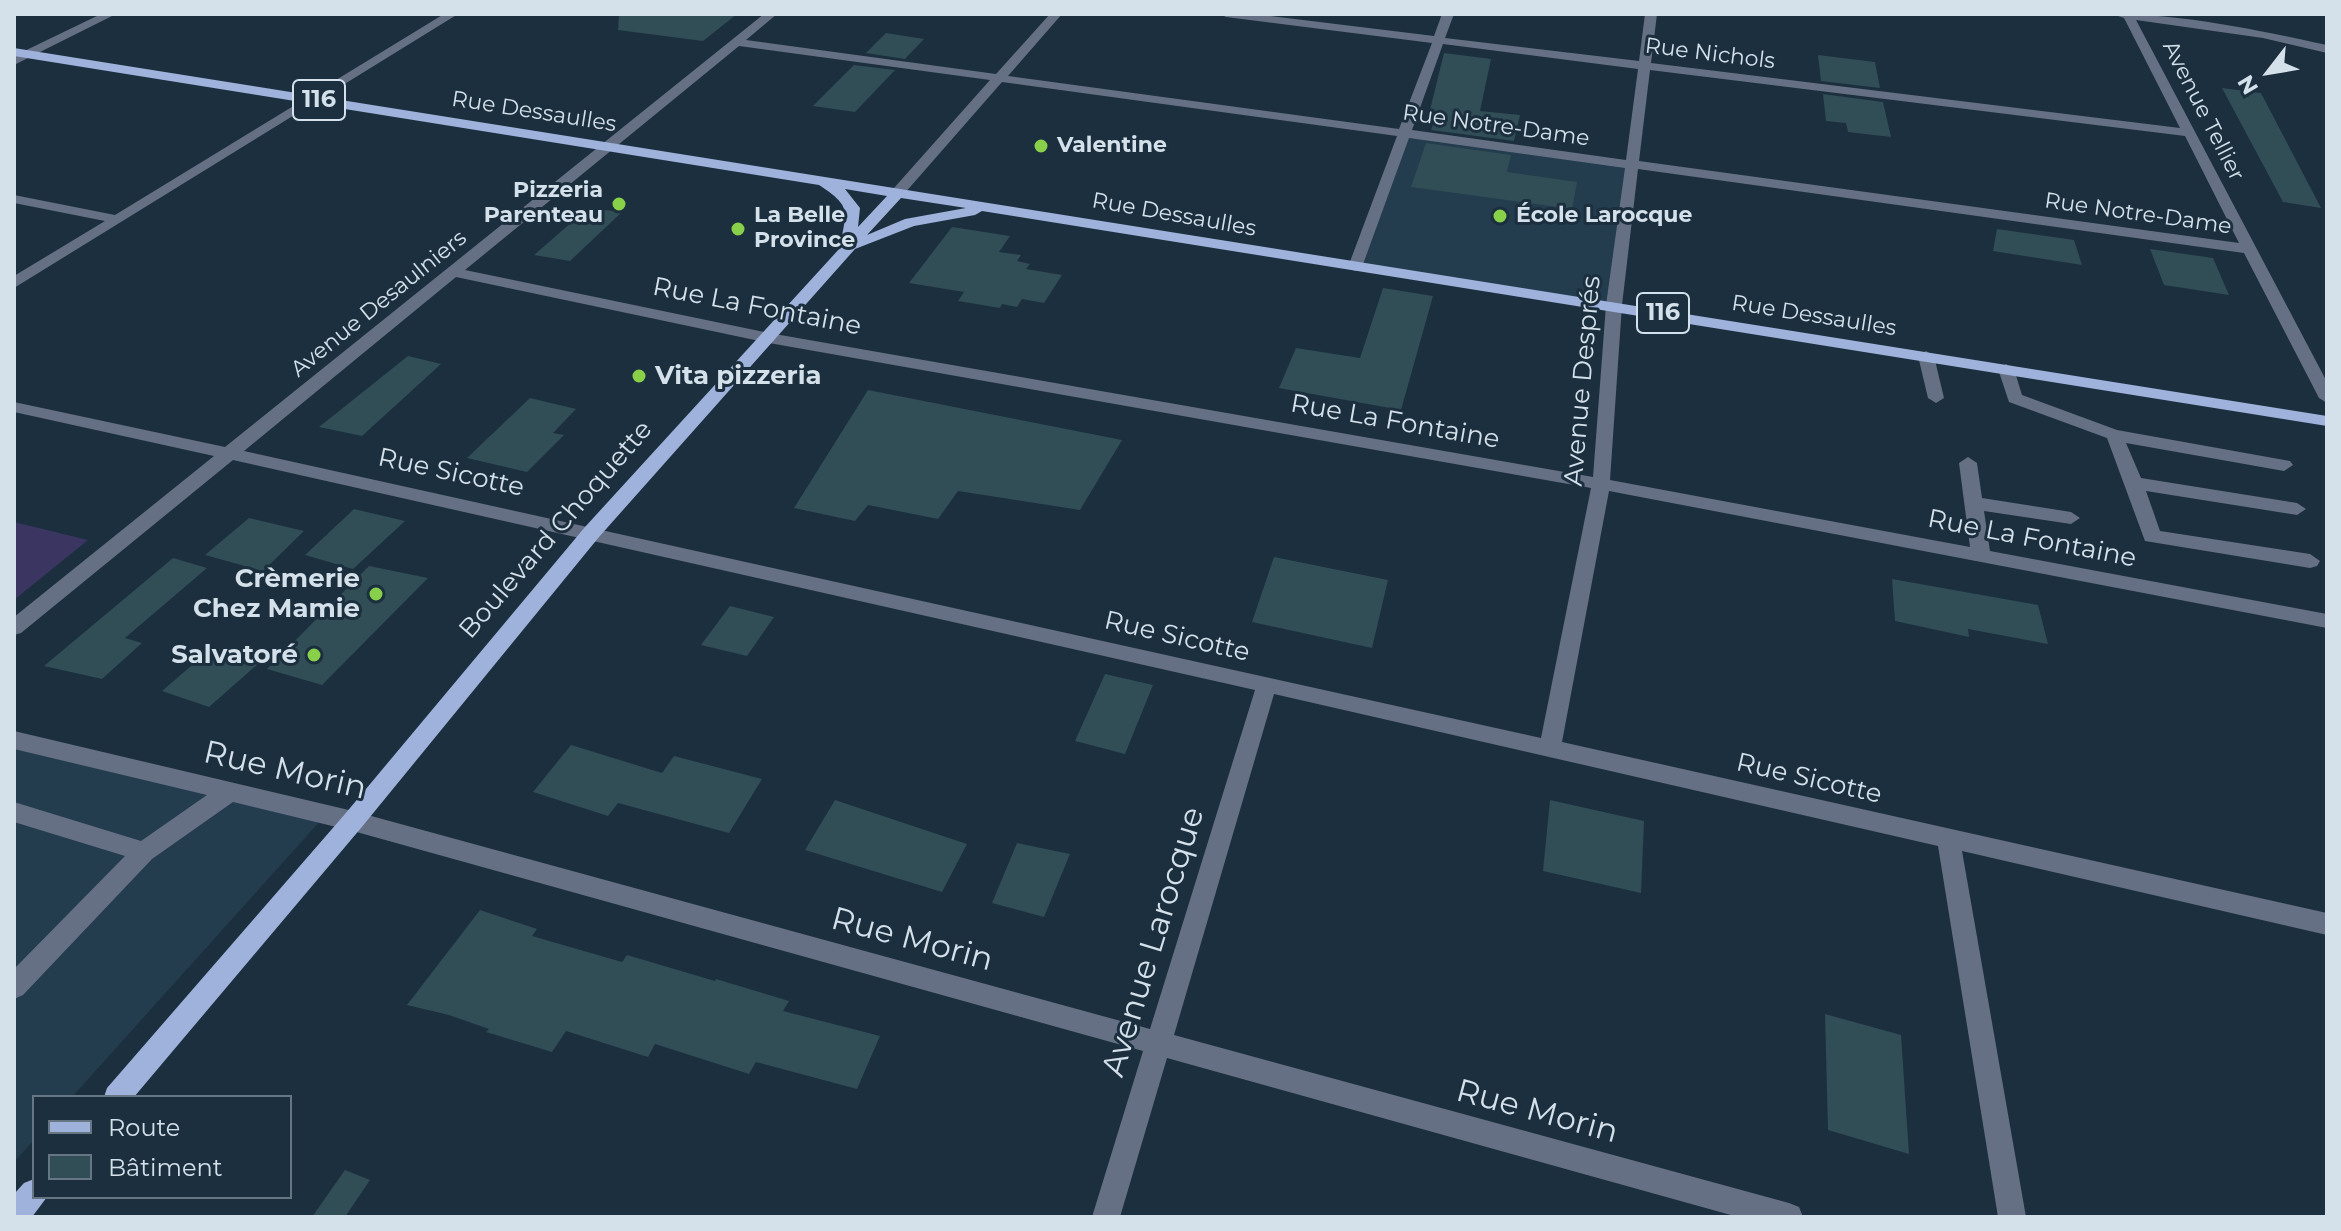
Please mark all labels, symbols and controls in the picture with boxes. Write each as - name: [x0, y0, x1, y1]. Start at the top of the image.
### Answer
- north arrow: [2229, 32, 2309, 112]
- street label: Rue Nichols: [1643, 33, 1777, 75]
- street label: Avenue Tellier: [2156, 37, 2250, 185]
- text: N: [2232, 70, 2264, 99]
- road number: 116: [293, 80, 345, 120]
- street label: Rue Dessaulles: [450, 86, 618, 138]
- street label: Rue Notre-Dame: [1401, 100, 1591, 152]
- place label: Valentine: [1057, 133, 1167, 159]
- marker: Valentine: [1032, 137, 1050, 155]
- place label: Pizzeria Parenteau: [484, 178, 603, 230]
- street label: Rue Dessaulles: [1090, 188, 1258, 242]
- street label: Rue Notre-Dame: [2043, 188, 2233, 240]
- marker: Pizzeria Parenteau: [610, 195, 628, 213]
- place label: La Belle Province: [754, 203, 855, 254]
- place label: École Larocque: [1516, 203, 1692, 229]
- marker: École Larocque: [1491, 207, 1509, 225]
- marker: La Belle Province: [729, 220, 747, 238]
- street label: Avenue Desaulniers: [286, 225, 472, 383]
- street label: Rue La Fontaine: [650, 271, 864, 343]
- street label: Avenue Després: [1558, 275, 1608, 487]
- street label: Rue Dessaulles: [1730, 290, 1898, 342]
- road number: 116: [1637, 293, 1689, 333]
- place label: Vita pizzeria: [655, 360, 822, 392]
- marker: Vita pizzeria: [630, 367, 648, 385]
- street label: Rue La Fontaine: [1288, 388, 1502, 456]
- street label: Boulevard Choquette: [453, 415, 659, 645]
- street label: Rue Sicotte: [375, 442, 527, 504]
- street label: Rue La Fontaine: [1925, 503, 2139, 575]
- place label: Crèmerie Chez Mamie: [193, 563, 360, 624]
- marker: Crèmerie Chez Mamie: [367, 585, 385, 603]
- street label: Rue Sicotte: [1101, 605, 1253, 669]
- place label: Salvatoré: [171, 639, 298, 671]
- marker: Salvatoré: [305, 646, 323, 664]
- street label: Rue Morin: [200, 734, 370, 808]
- street label: Rue Sicotte: [1733, 747, 1885, 811]
- street label: Avenue Larocque: [1095, 803, 1213, 1081]
- street label: Rue Morin: [827, 900, 997, 980]
- street label: Rue Morin: [1452, 1072, 1622, 1152]
- legend: [32, 1095, 292, 1199]
- text: Route: [108, 1113, 180, 1142]
- text: Bâtiment: [108, 1153, 222, 1182]

